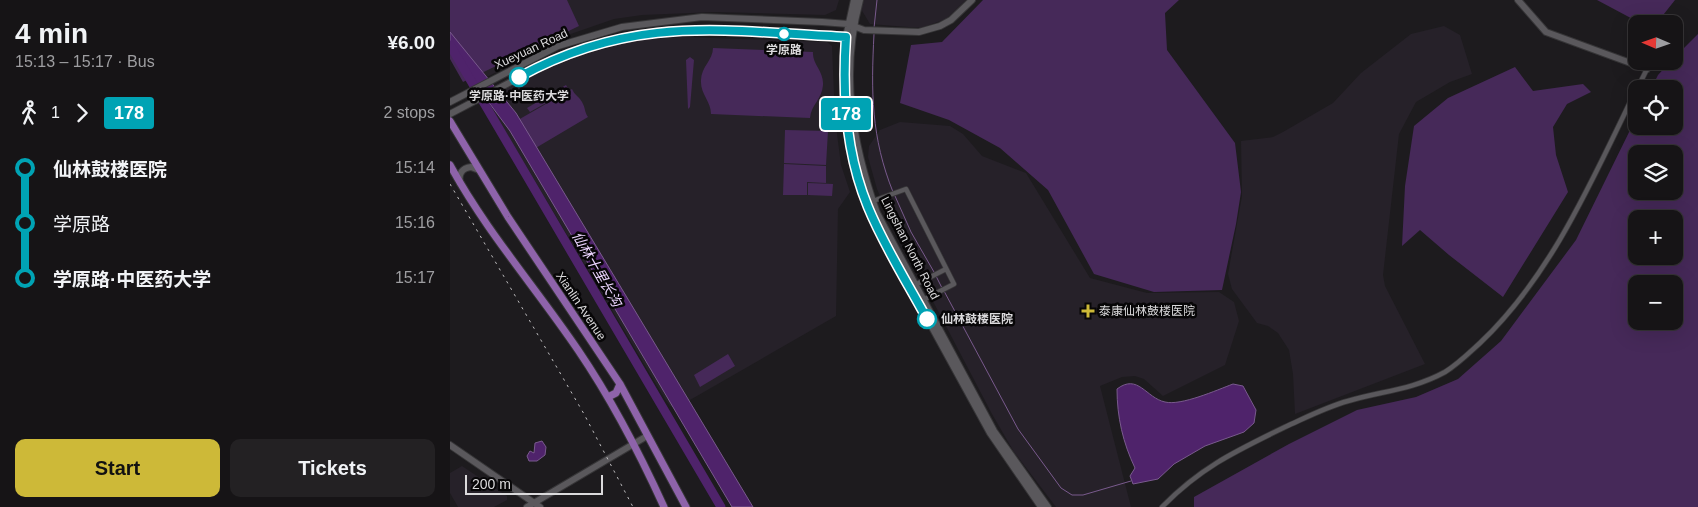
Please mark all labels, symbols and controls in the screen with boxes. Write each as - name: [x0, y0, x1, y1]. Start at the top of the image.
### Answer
- north arrow: [1628, 15, 1682, 70]
- map controls: [1628, 15, 1683, 330]
- text: 4 min: [15, 18, 88, 49]
- street label: Xueyuan Road: [492, 26, 570, 72]
- marker: 学原路: [777, 27, 791, 41]
- text: ¥6.00: [387, 32, 435, 53]
- place label: 学原路: [766, 43, 802, 57]
- text: 15:13 – 15:17 · Bus: [15, 53, 155, 70]
- marker: 学原路·中医药大学: [509, 67, 529, 87]
- button: locate: [1628, 80, 1683, 135]
- place label: 学原路·中医药大学: [469, 89, 569, 103]
- line badge: 178: [817, 98, 875, 130]
- icon: walk: [15, 99, 43, 127]
- icon: forward: [68, 99, 96, 127]
- text: 178: [114, 103, 144, 123]
- text: 1: [51, 104, 60, 121]
- text: 2 stops: [383, 104, 435, 121]
- text: 178: [831, 104, 861, 124]
- button: layers: [1628, 145, 1683, 200]
- text: 仙林鼓楼医院: [53, 159, 167, 180]
- text: 15:14: [395, 159, 435, 176]
- street label: Lingshan North Road: [878, 194, 942, 302]
- button: +: [1628, 210, 1683, 265]
- text: 学原路: [53, 214, 110, 235]
- text: 15:16: [395, 214, 435, 231]
- water label: 仙林十里长沟: [569, 229, 626, 311]
- text: 学原路·中医药大学: [53, 269, 211, 290]
- text: 15:17: [395, 269, 435, 286]
- street label: Xianlin Avenue: [553, 269, 609, 343]
- button: −: [1628, 275, 1683, 330]
- marker: 泰康仙林鼓楼医院: [1081, 304, 1095, 318]
- place label: 泰康仙林鼓楼医院: [1099, 304, 1195, 318]
- marker: 仙林鼓楼医院: [917, 309, 937, 329]
- place label: 仙林鼓楼医院: [941, 312, 1013, 326]
- button: Start: [15, 439, 220, 497]
- button: Tickets: [230, 439, 435, 497]
- scale bar: [465, 472, 602, 495]
- text: 200 m: [472, 476, 511, 492]

